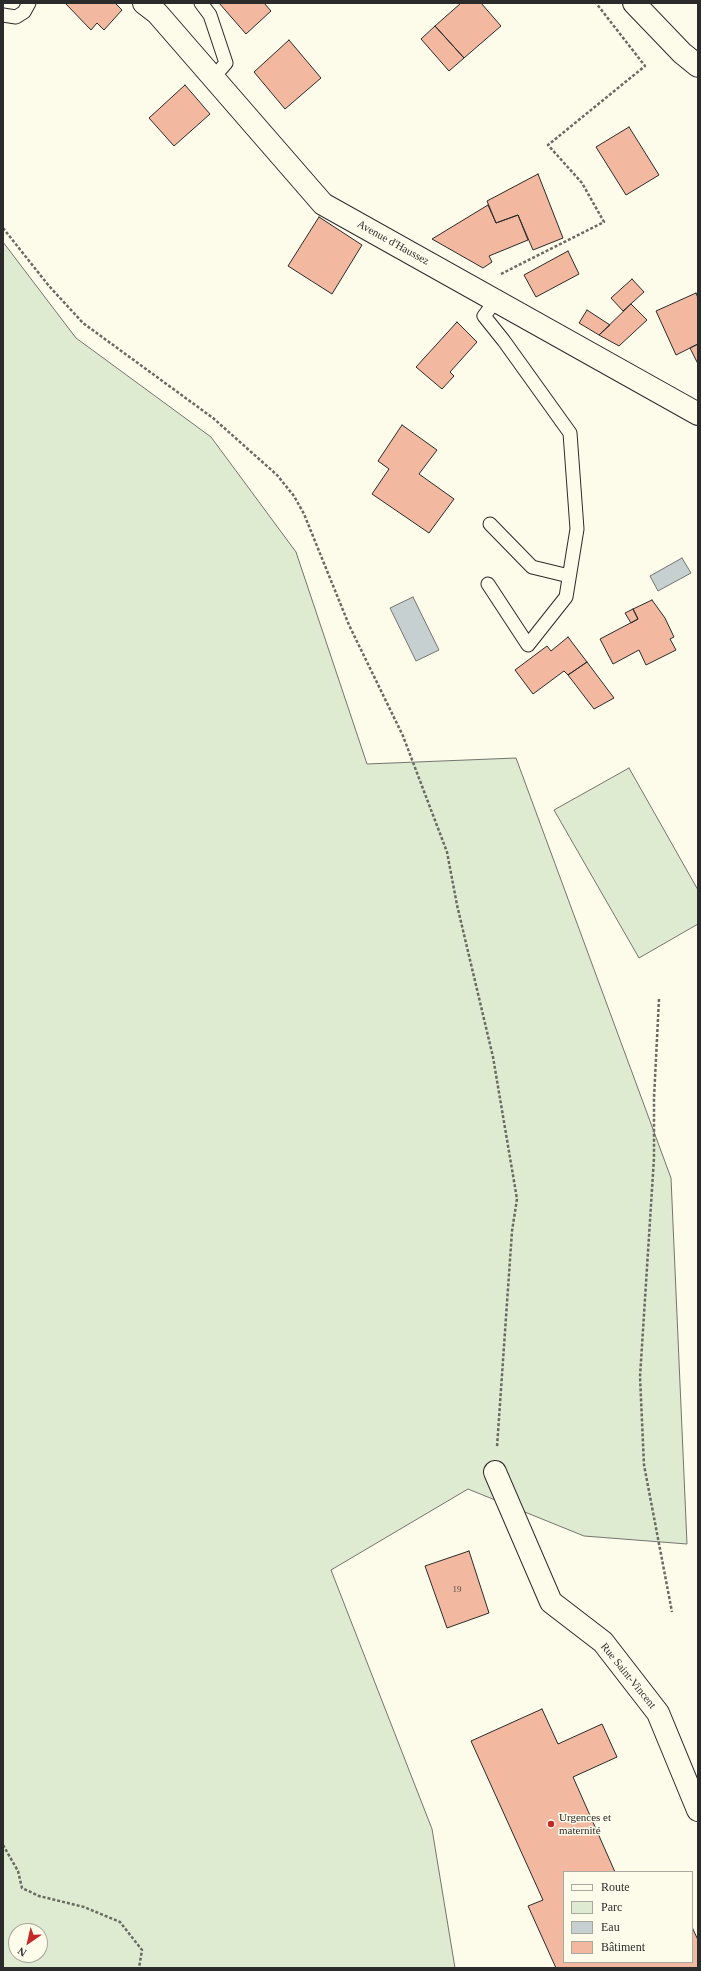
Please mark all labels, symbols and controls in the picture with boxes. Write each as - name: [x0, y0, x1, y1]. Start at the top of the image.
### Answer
- street label: Avenue d'Haussez: [355, 218, 431, 268]
- house number: 19: [452, 1585, 462, 1595]
- street label: Rue Saint-Vincent: [597, 1640, 659, 1712]
- place label: Urgences et maternité: [559, 1811, 611, 1837]
- marker: Urgences et maternité: [546, 1819, 556, 1829]
- legend: [563, 1871, 693, 1963]
- text: Route: [601, 1880, 630, 1894]
- text: Parc: [601, 1900, 622, 1914]
- text: Eau: [601, 1920, 620, 1934]
- north arrow: [8, 1923, 48, 1963]
- text: Bâtiment: [601, 1940, 645, 1954]
- text: N: [15, 1945, 29, 1959]

